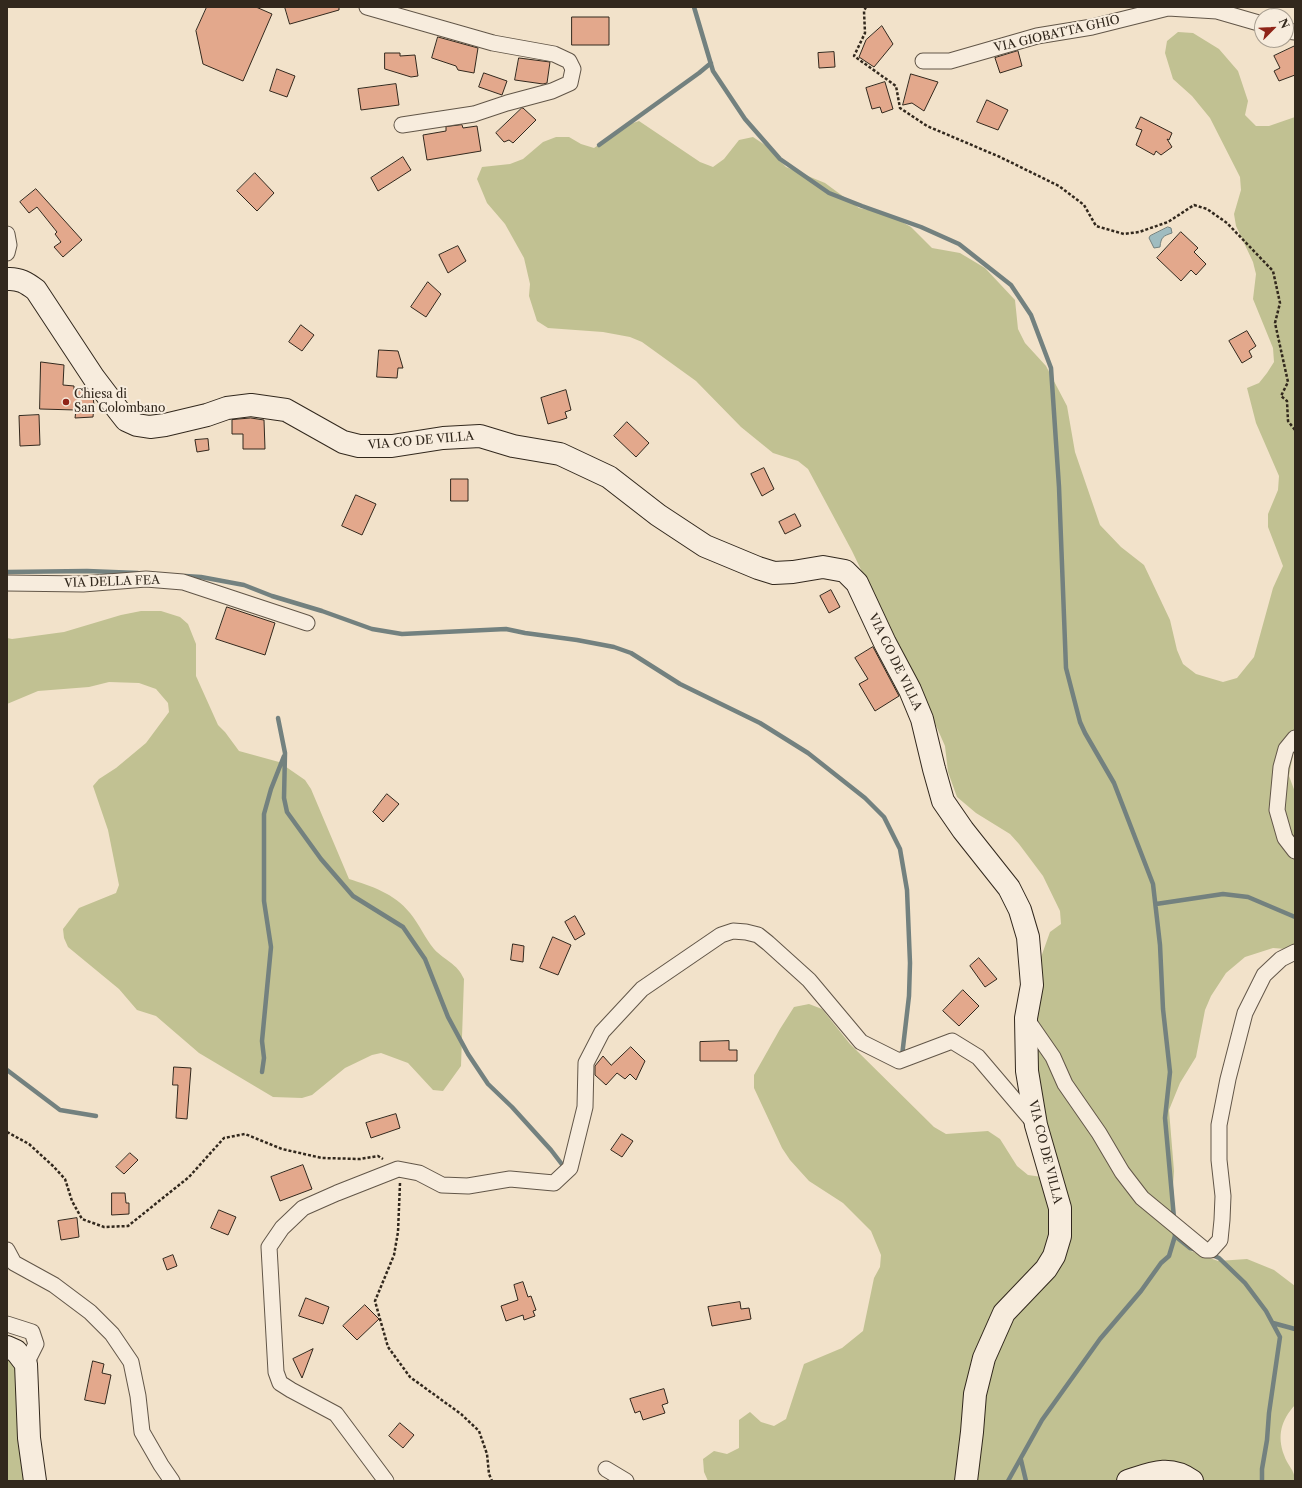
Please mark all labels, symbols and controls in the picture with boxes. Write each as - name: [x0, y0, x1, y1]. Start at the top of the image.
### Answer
- north arrow: [1254, 8, 1294, 48]
- street label: VIA GIOBATTA GHIO: [993, 12, 1121, 56]
- text: N: [1276, 16, 1292, 31]
- place label: Chiesa di San Colombano: [74, 388, 165, 416]
- marker: Chiesa di San Colombano: [61, 397, 71, 407]
- street label: VIA CO DE VILLA: [367, 429, 475, 453]
- street label: VIA DELLA FEA: [64, 573, 160, 591]
- street label: VIA CO DE VILLA: [865, 611, 925, 713]
- street label: VIA CO DE VILLA: [1025, 1099, 1065, 1205]

